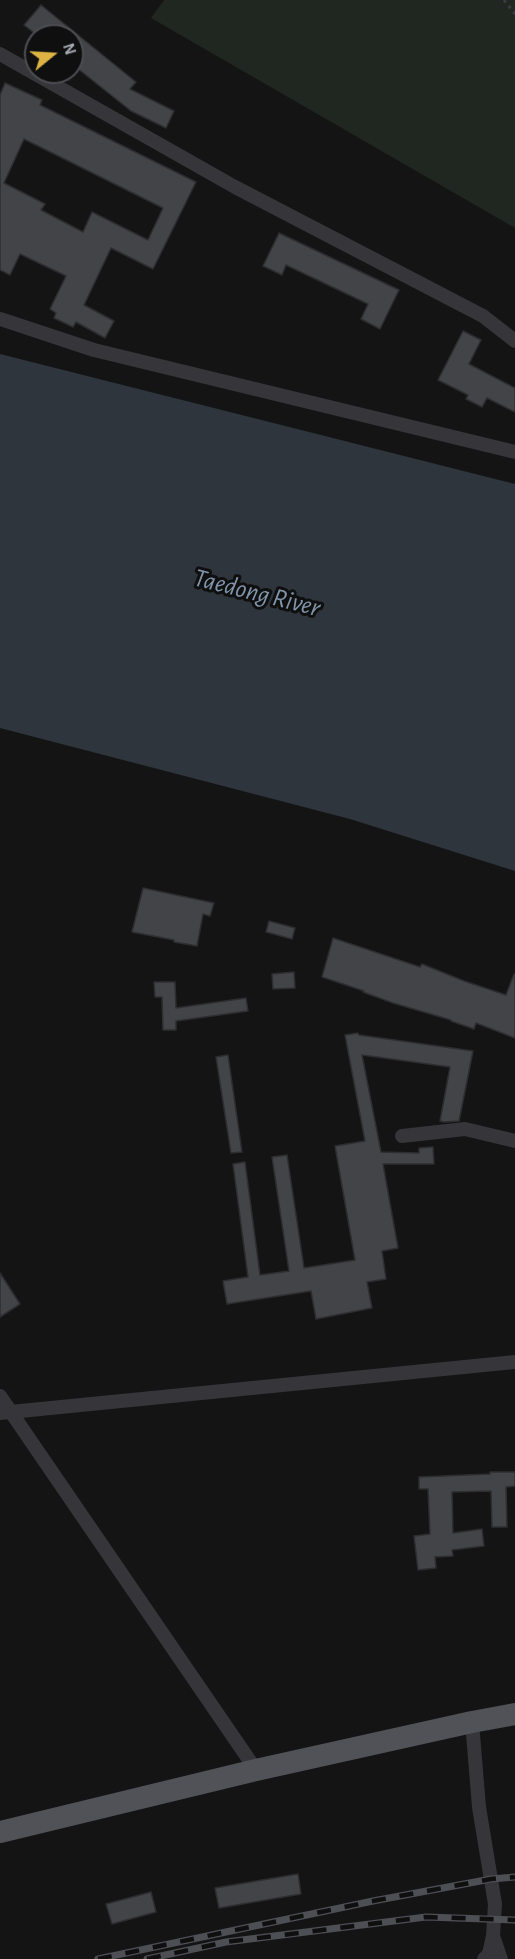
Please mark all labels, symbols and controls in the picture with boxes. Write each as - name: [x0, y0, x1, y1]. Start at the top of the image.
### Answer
- north arrow: [24, 24, 84, 84]
- text: N: [60, 41, 79, 57]
- water label: Taedong River: [191, 562, 323, 624]

